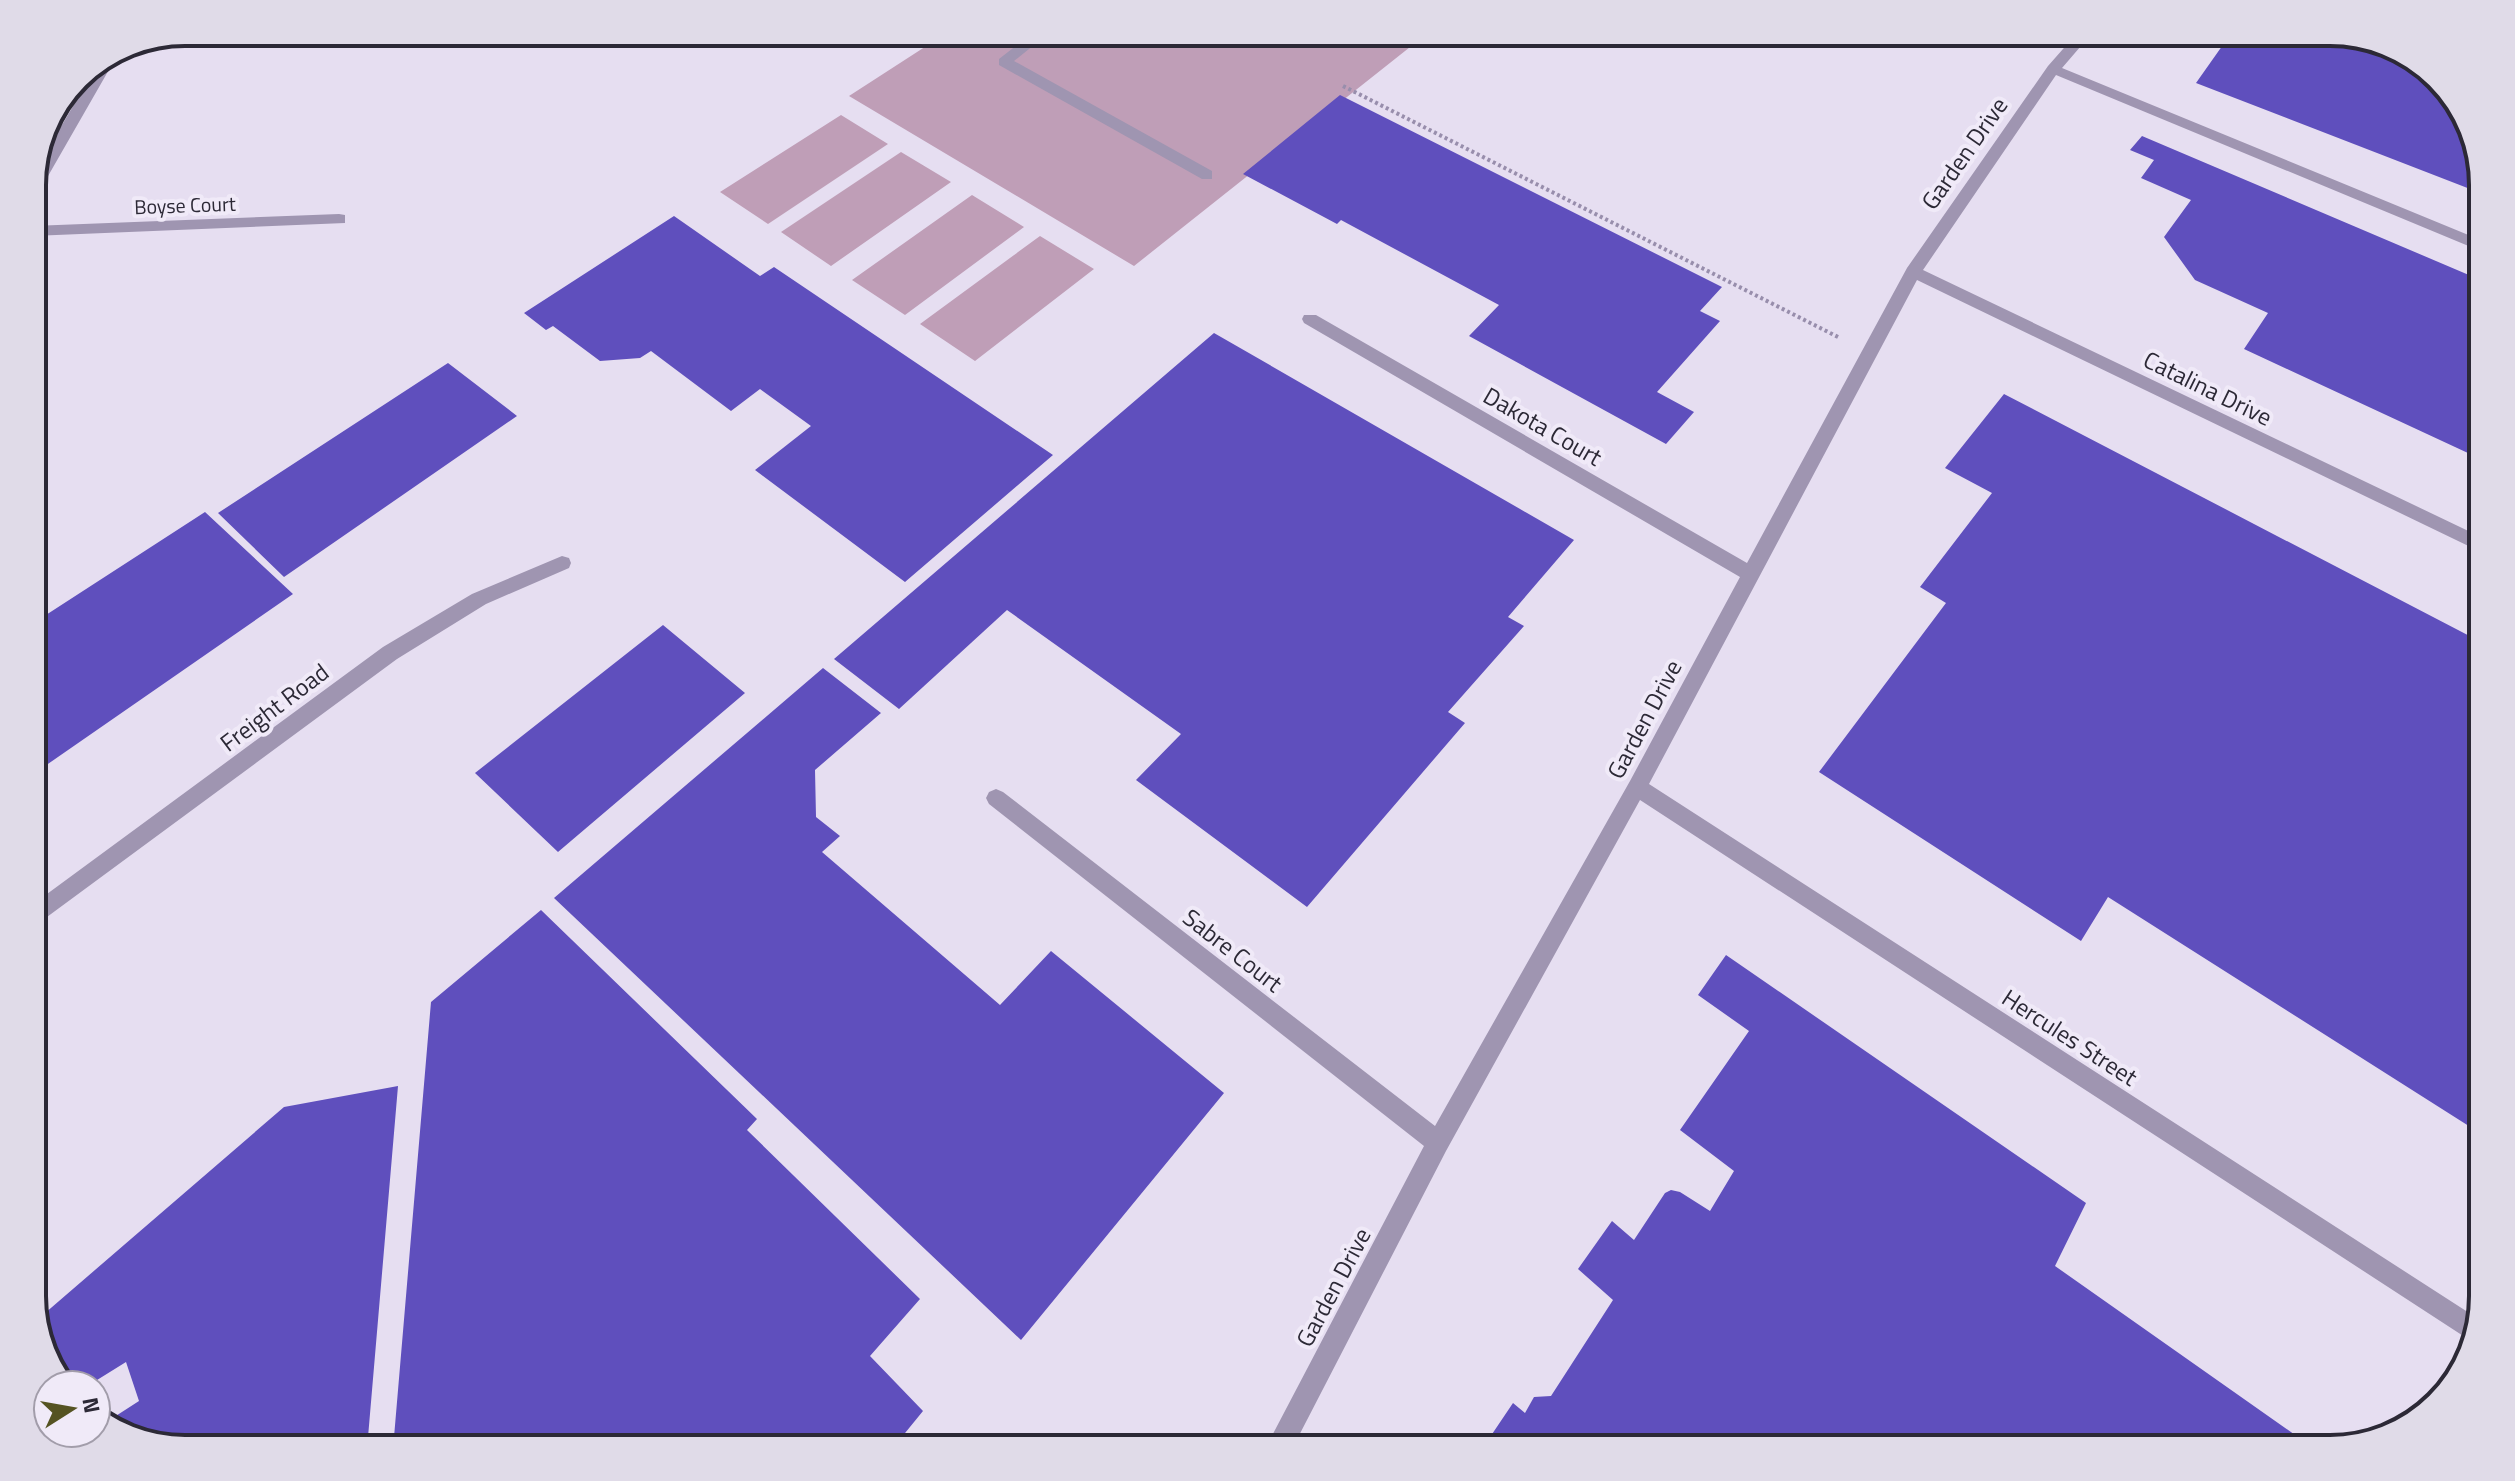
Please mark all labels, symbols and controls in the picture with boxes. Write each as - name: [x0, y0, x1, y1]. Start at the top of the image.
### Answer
- street label: Garden Drive: [1912, 89, 2016, 217]
- street label: Boyse Court: [134, 188, 236, 222]
- street label: Catalina Drive: [2138, 341, 2278, 435]
- street label: Dakota Court: [1477, 377, 1610, 475]
- street label: Garden Drive: [1598, 653, 1690, 785]
- street label: Freight Road: [212, 654, 336, 760]
- street label: Sabre Court: [1175, 899, 1291, 1001]
- street label: Hercules Street: [1995, 980, 2145, 1095]
- street label: Garden Drive: [1287, 1221, 1379, 1353]
- north arrow: [32, 1369, 112, 1449]
- text: N: [73, 1394, 110, 1416]

